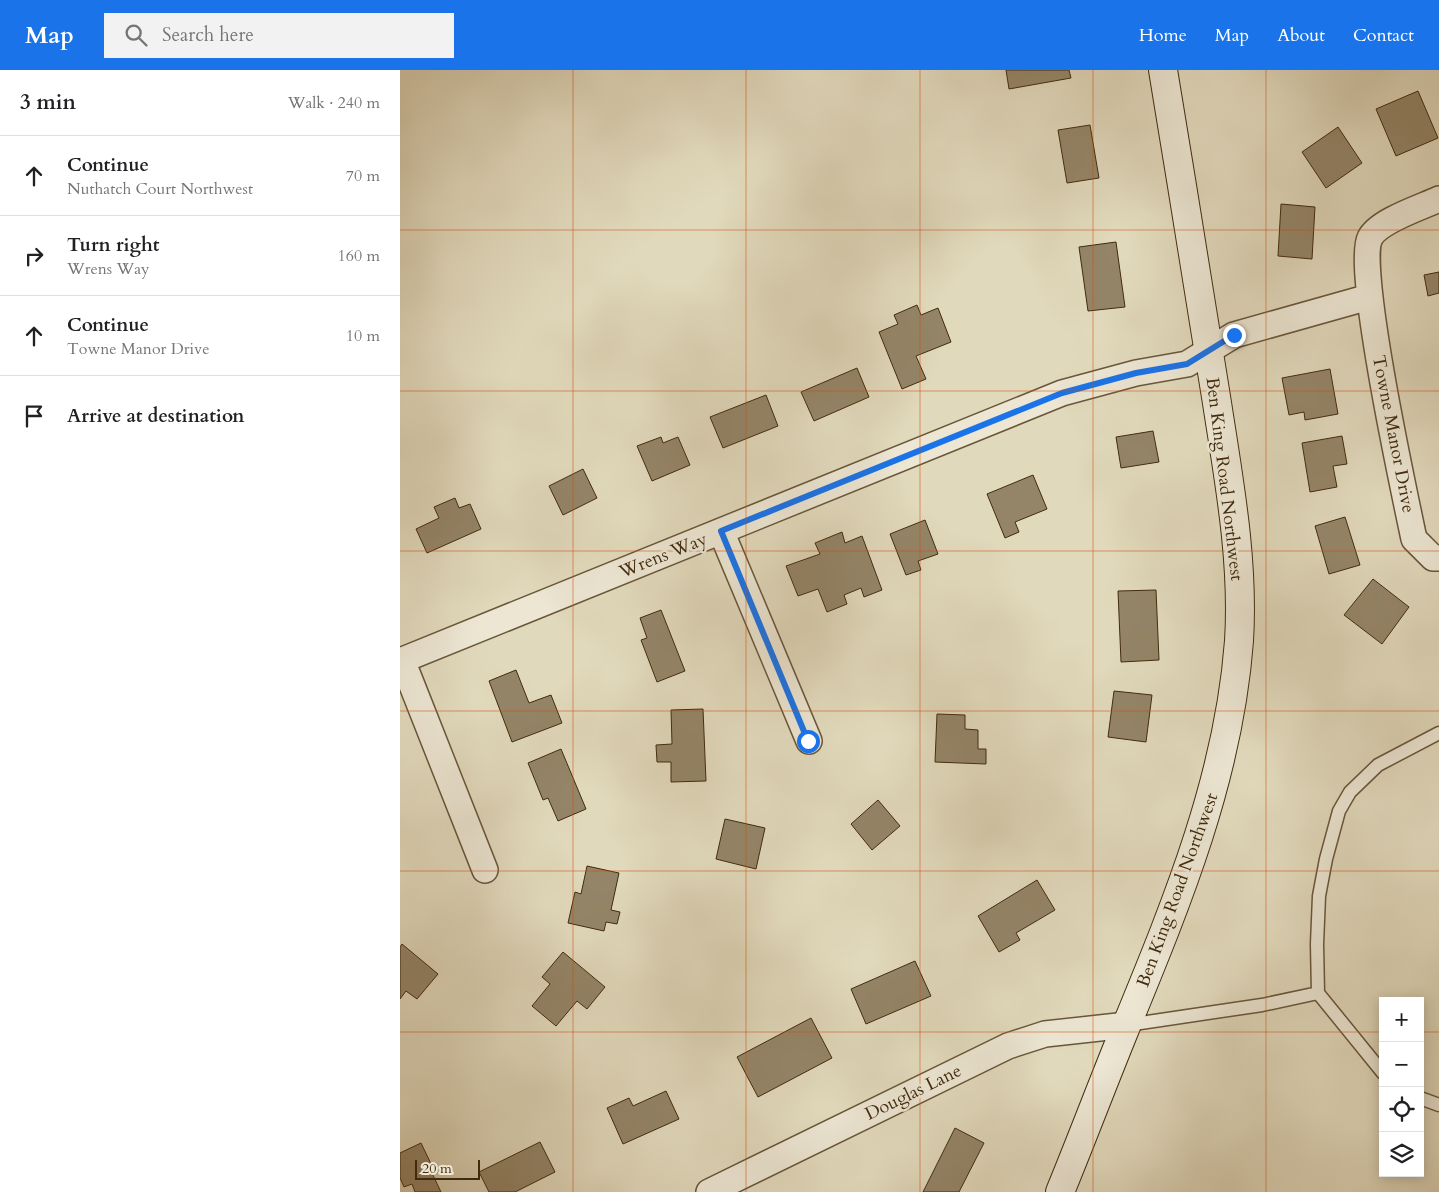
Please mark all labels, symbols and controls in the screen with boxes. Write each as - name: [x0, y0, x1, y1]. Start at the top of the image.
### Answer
- search box: [104, 13, 454, 58]
- text: Map: [25, 19, 74, 52]
- icon: search: [122, 21, 150, 49]
- text: Search here: [162, 22, 254, 48]
- text: Home: [1139, 23, 1187, 48]
- text: Map: [1215, 23, 1249, 48]
- text: About: [1277, 23, 1325, 48]
- text: Contact: [1353, 23, 1414, 48]
- text: 3 min: [20, 88, 76, 117]
- text: Walk · 240 m: [288, 92, 380, 114]
- text: Continue: [67, 152, 149, 178]
- icon: ahead: [20, 162, 48, 190]
- text: 70 m: [346, 165, 380, 187]
- text: Nuthatch Court Northwest: [67, 178, 253, 200]
- text: Turn right: [67, 232, 159, 258]
- icon: right: [20, 242, 48, 270]
- text: 160 m: [338, 245, 380, 267]
- text: Wrens Way: [67, 258, 150, 280]
- text: Continue: [67, 312, 149, 338]
- icon: ahead: [20, 322, 48, 350]
- route end: [1223, 324, 1246, 347]
- text: 10 m: [346, 325, 380, 347]
- text: Towne Manor Drive: [67, 338, 209, 360]
- street label: Towne Manor Drive: [1366, 353, 1421, 515]
- street label: Ben King Road Northwest: [1200, 376, 1249, 583]
- icon: arrive: [20, 402, 48, 430]
- text: Arrive at destination: [67, 403, 244, 429]
- street label: Wrens Way: [615, 526, 711, 585]
- route start: [797, 730, 820, 753]
- street label: Ben King Road Northwest: [1131, 789, 1224, 991]
- map controls: [1379, 997, 1424, 1177]
- button: +: [1379, 997, 1424, 1042]
- button: −: [1379, 1042, 1424, 1087]
- street label: Douglas Lane: [861, 1058, 966, 1127]
- button: locate: [1379, 1087, 1424, 1132]
- button: layers: [1379, 1132, 1424, 1177]
- scale bar: [415, 1157, 480, 1180]
- text: 20 m: [422, 1159, 452, 1178]

